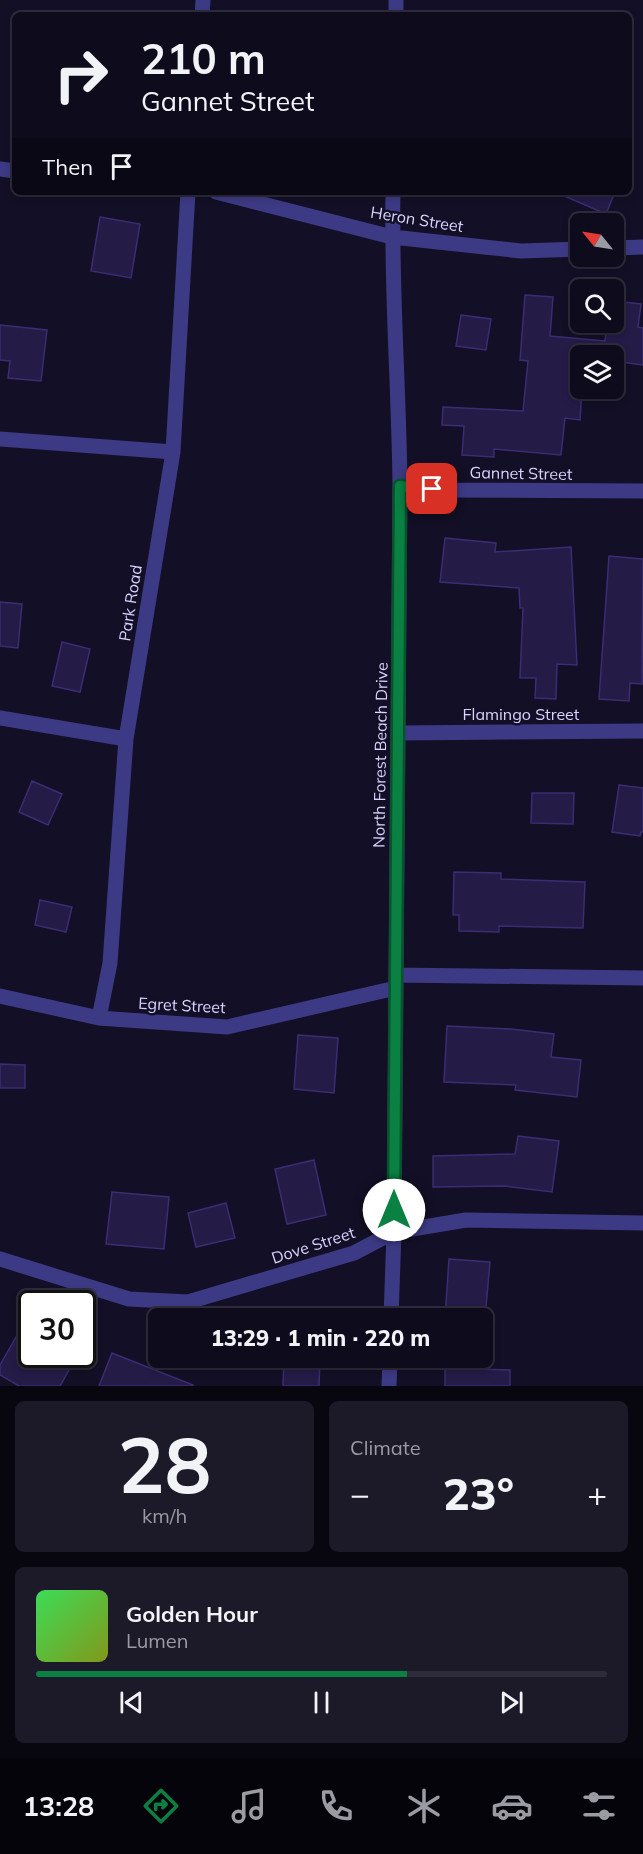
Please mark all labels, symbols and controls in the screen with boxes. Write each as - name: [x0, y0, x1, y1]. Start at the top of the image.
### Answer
- text: 210 m: [141, 32, 266, 85]
- icon: right: [42, 36, 120, 114]
- text: Gannet Street: [141, 84, 314, 118]
- icon: arrive: [105, 150, 138, 183]
- text: Then: [42, 153, 93, 181]
- street label: Heron Street: [369, 202, 465, 236]
- north arrow: [570, 213, 624, 267]
- map controls: [570, 213, 624, 399]
- button: search: [570, 279, 624, 333]
- button: layers: [570, 345, 624, 399]
- street label: Gannet Street: [469, 462, 573, 484]
- pin: [406, 463, 457, 514]
- icon: arrive: [415, 472, 448, 505]
- street label: Park Road: [114, 563, 146, 643]
- street label: North Forest Beach Drive: [368, 662, 392, 848]
- street label: Flamingo Street: [463, 704, 580, 724]
- street label: Egret Street: [138, 993, 227, 1017]
- position arrow: [362, 1178, 426, 1242]
- street label: Dove Street: [269, 1222, 358, 1268]
- speed limit sign: 30: [18, 1290, 96, 1368]
- text: 13:29 · 1 min · 220 m: [211, 1324, 430, 1352]
- text: 28: [118, 1415, 211, 1513]
- text: Climate: [350, 1435, 421, 1460]
- text: 23°: [443, 1465, 514, 1521]
- text: −: [350, 1473, 370, 1514]
- text: +: [587, 1473, 607, 1514]
- text: km/h: [142, 1503, 187, 1528]
- text: Golden Hour: [126, 1600, 258, 1628]
- text: Lumen: [126, 1628, 188, 1653]
- icon: previous: [115, 1686, 148, 1719]
- icon: pause: [305, 1686, 338, 1719]
- icon: next: [495, 1686, 528, 1719]
- icon: directions: [140, 1785, 182, 1827]
- icon: music: [228, 1785, 270, 1827]
- icon: phone: [315, 1785, 357, 1827]
- icon: climate: [403, 1785, 445, 1827]
- icon: car: [491, 1785, 533, 1827]
- icon: filters: [578, 1785, 620, 1827]
- text: 13:28: [23, 1789, 94, 1823]

